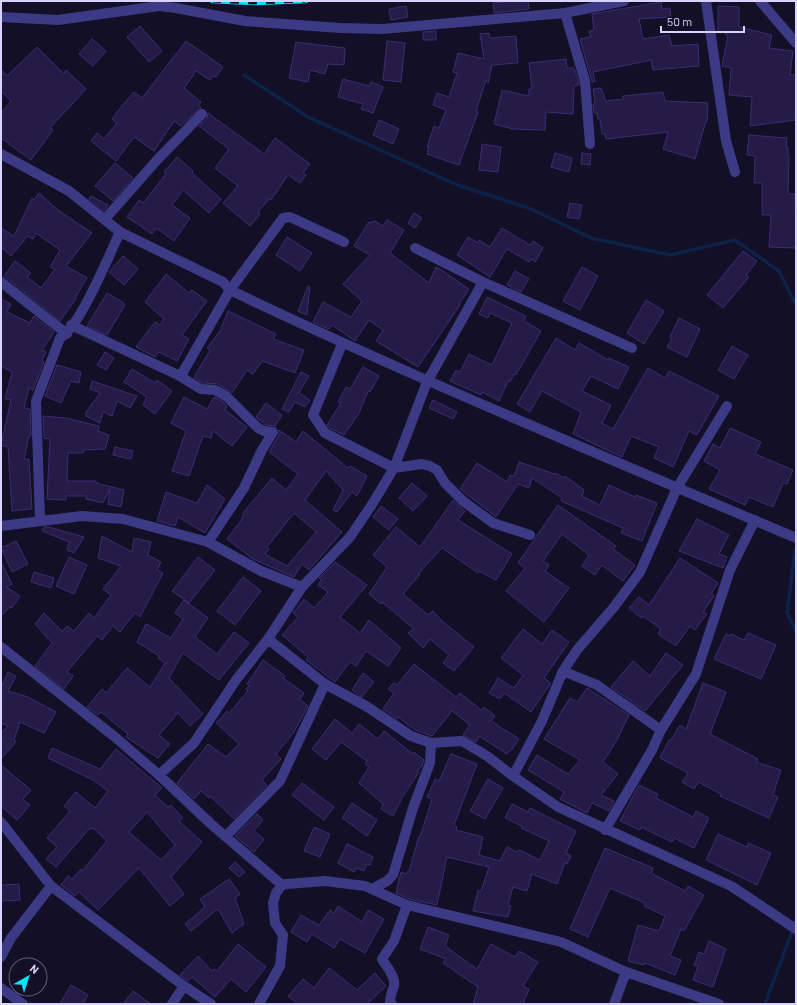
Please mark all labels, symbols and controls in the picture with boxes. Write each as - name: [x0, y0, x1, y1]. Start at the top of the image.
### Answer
- scale bar: [661, 8, 744, 34]
- text: 50 m: [667, 14, 692, 28]
- north arrow: [8, 957, 48, 997]
- text: N: [28, 961, 42, 976]

